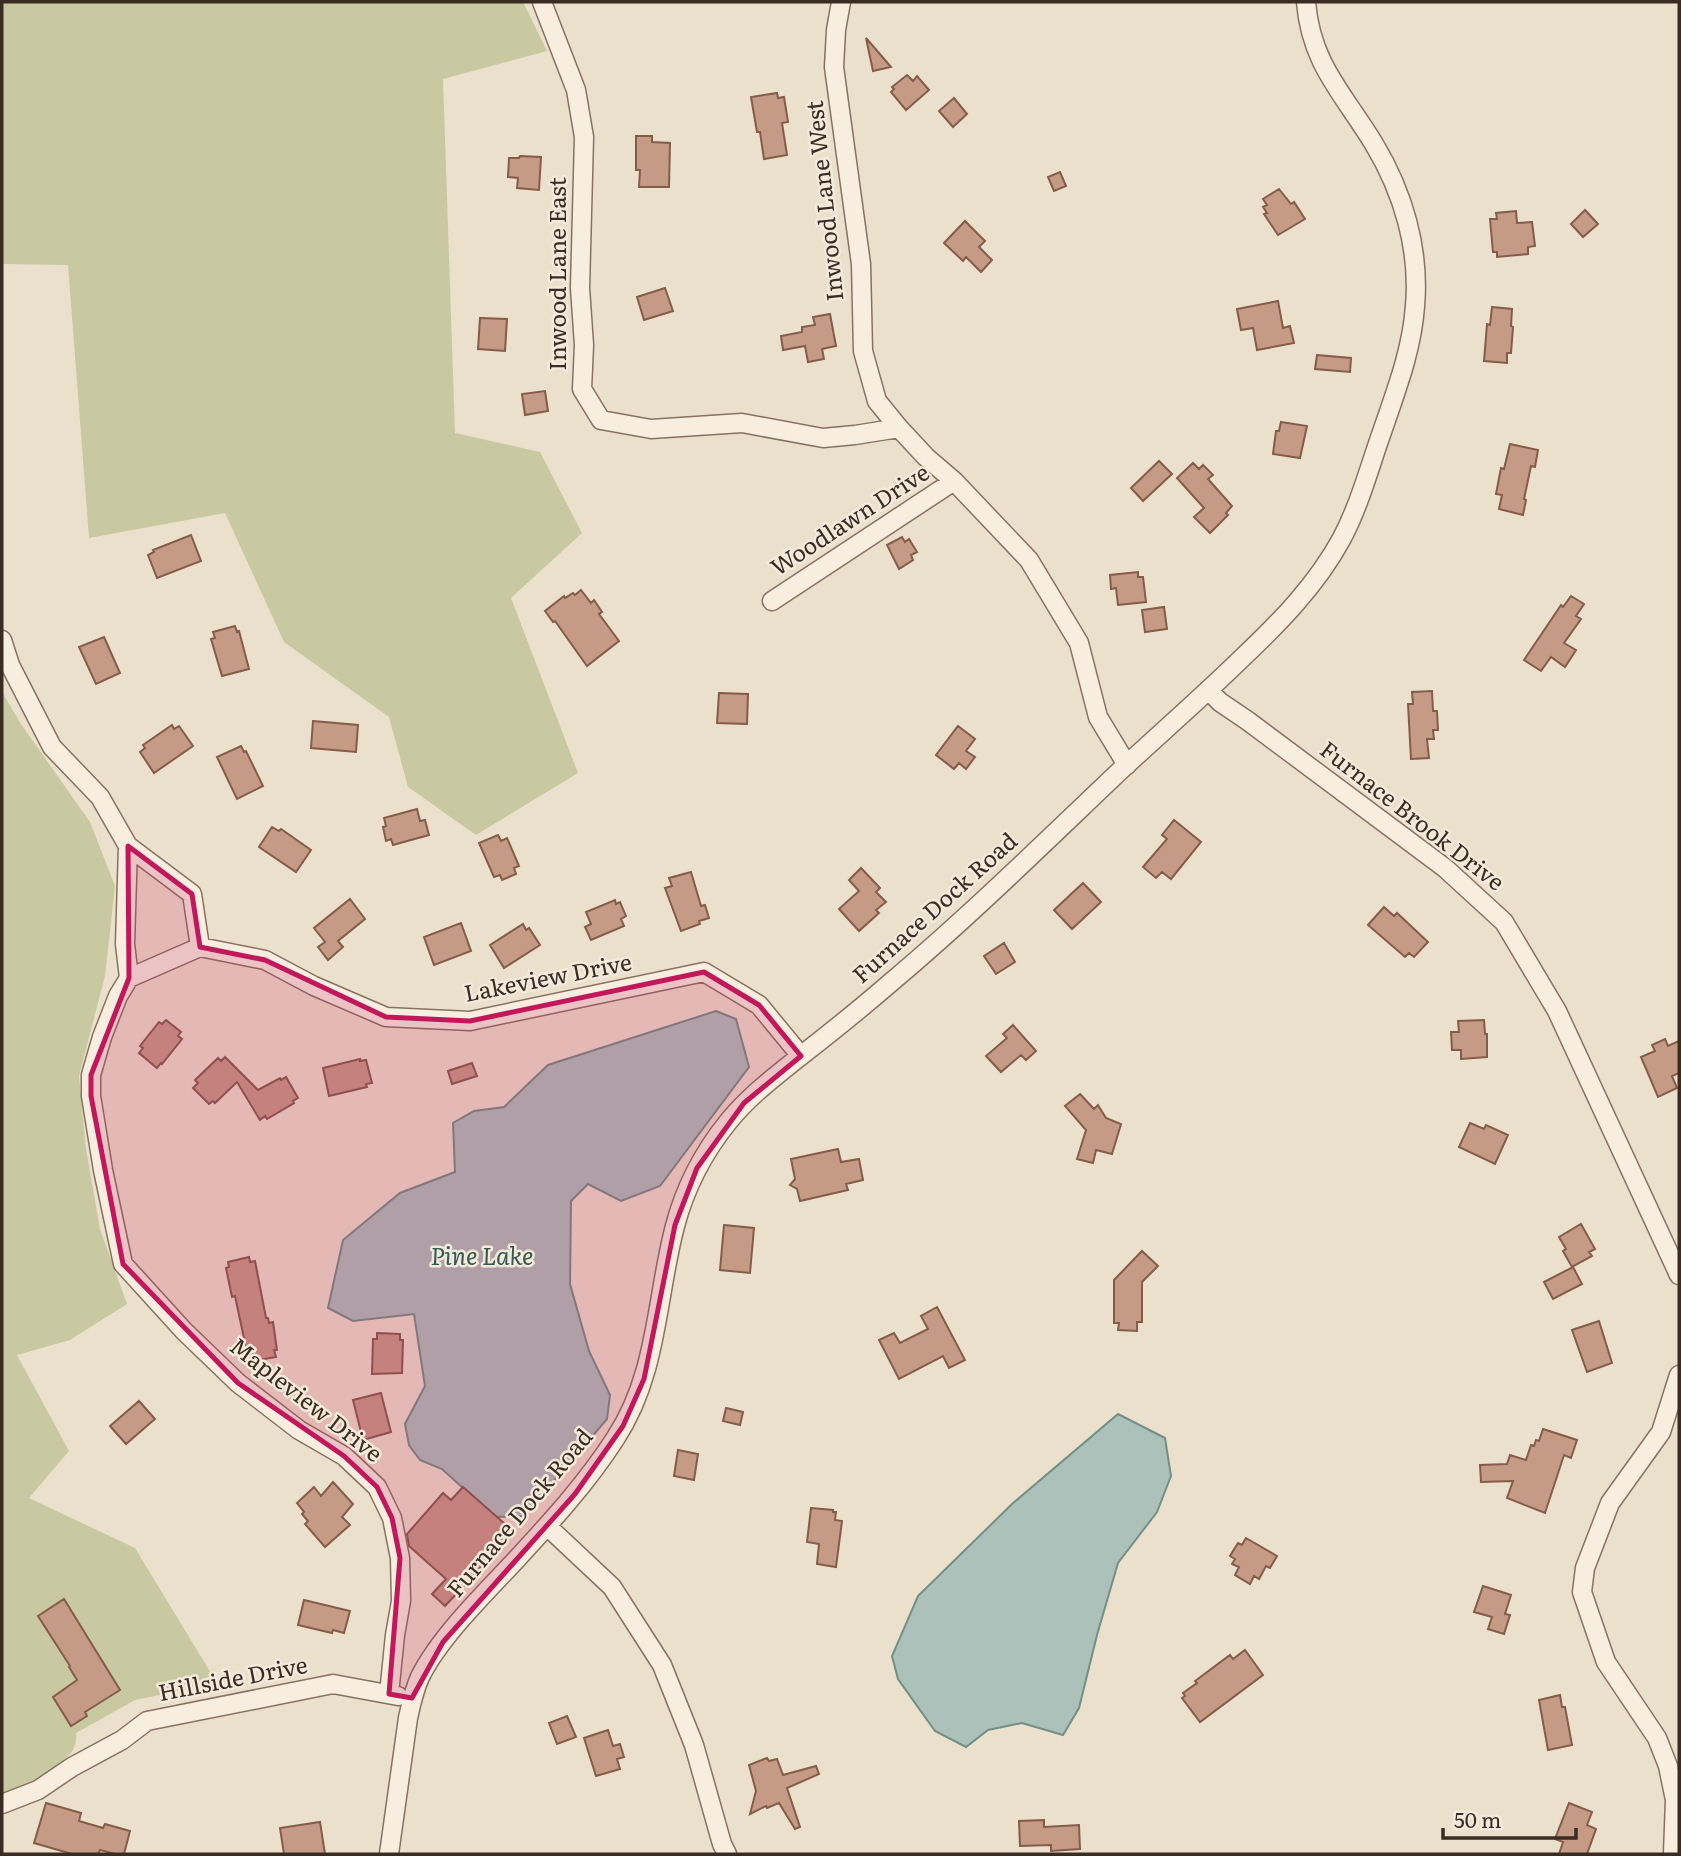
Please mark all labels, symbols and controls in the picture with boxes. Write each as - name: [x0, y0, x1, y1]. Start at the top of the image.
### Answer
- street label: Inwood Lane West: [796, 99, 850, 303]
- street label: Inwood Lane East: [539, 177, 573, 371]
- street label: Woodlawn Drive: [763, 454, 935, 583]
- street label: Furnace Brook Drive: [1314, 731, 1513, 897]
- street label: Furnace Dock Road: [844, 823, 1024, 990]
- street label: Lakeview Drive: [461, 943, 634, 1009]
- water label: Pine Lake: [430, 1237, 534, 1272]
- street label: Mapleview Drive: [224, 1328, 391, 1469]
- street label: Furnace Dock Road: [438, 1420, 599, 1604]
- street label: Hillside Drive: [155, 1646, 310, 1708]
- scale bar: [1443, 1797, 1576, 1841]
- text: 50 m: [1454, 1803, 1501, 1834]

